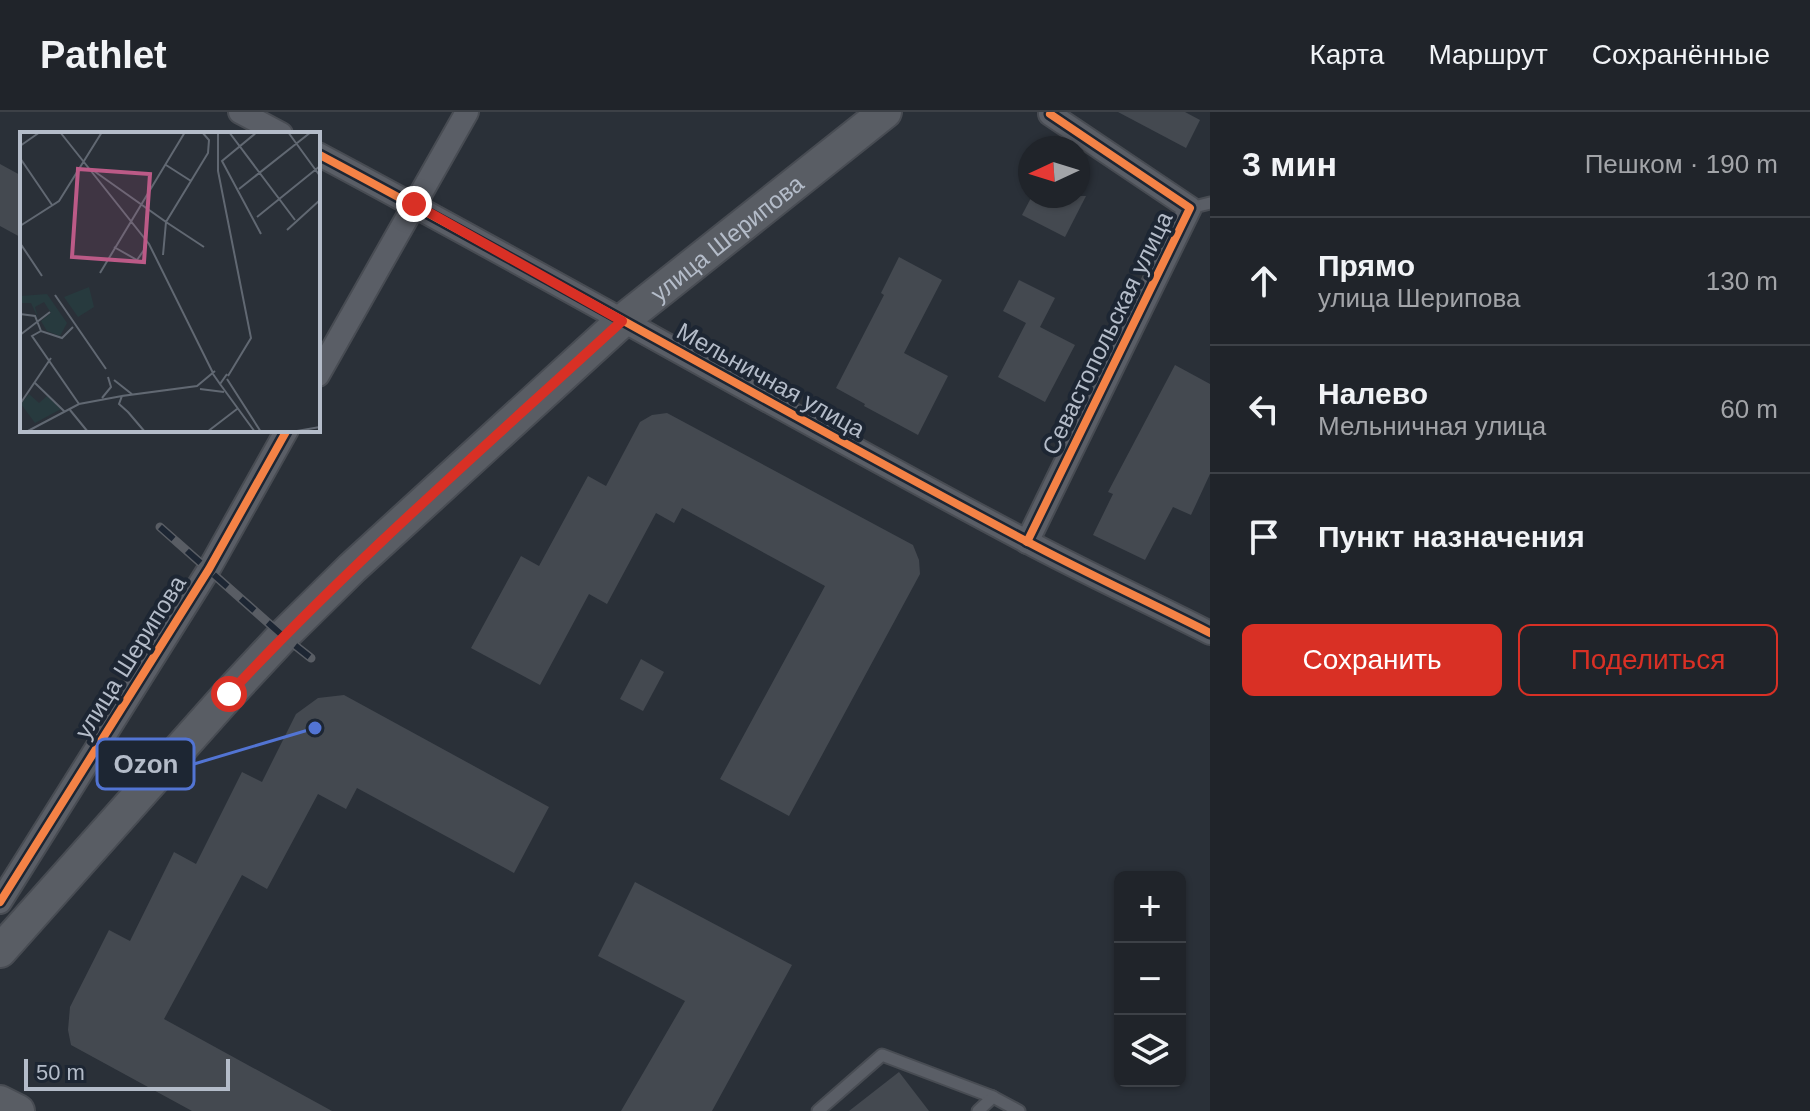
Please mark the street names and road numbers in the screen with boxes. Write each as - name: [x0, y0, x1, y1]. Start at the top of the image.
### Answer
- street label: улица Шерипова: [645, 169, 809, 307]
- street label: Севастопольская улица: [1036, 207, 1178, 459]
- street label: Мельничная улица: [672, 317, 870, 443]
- street label: улица Шерипова: [69, 570, 191, 743]

